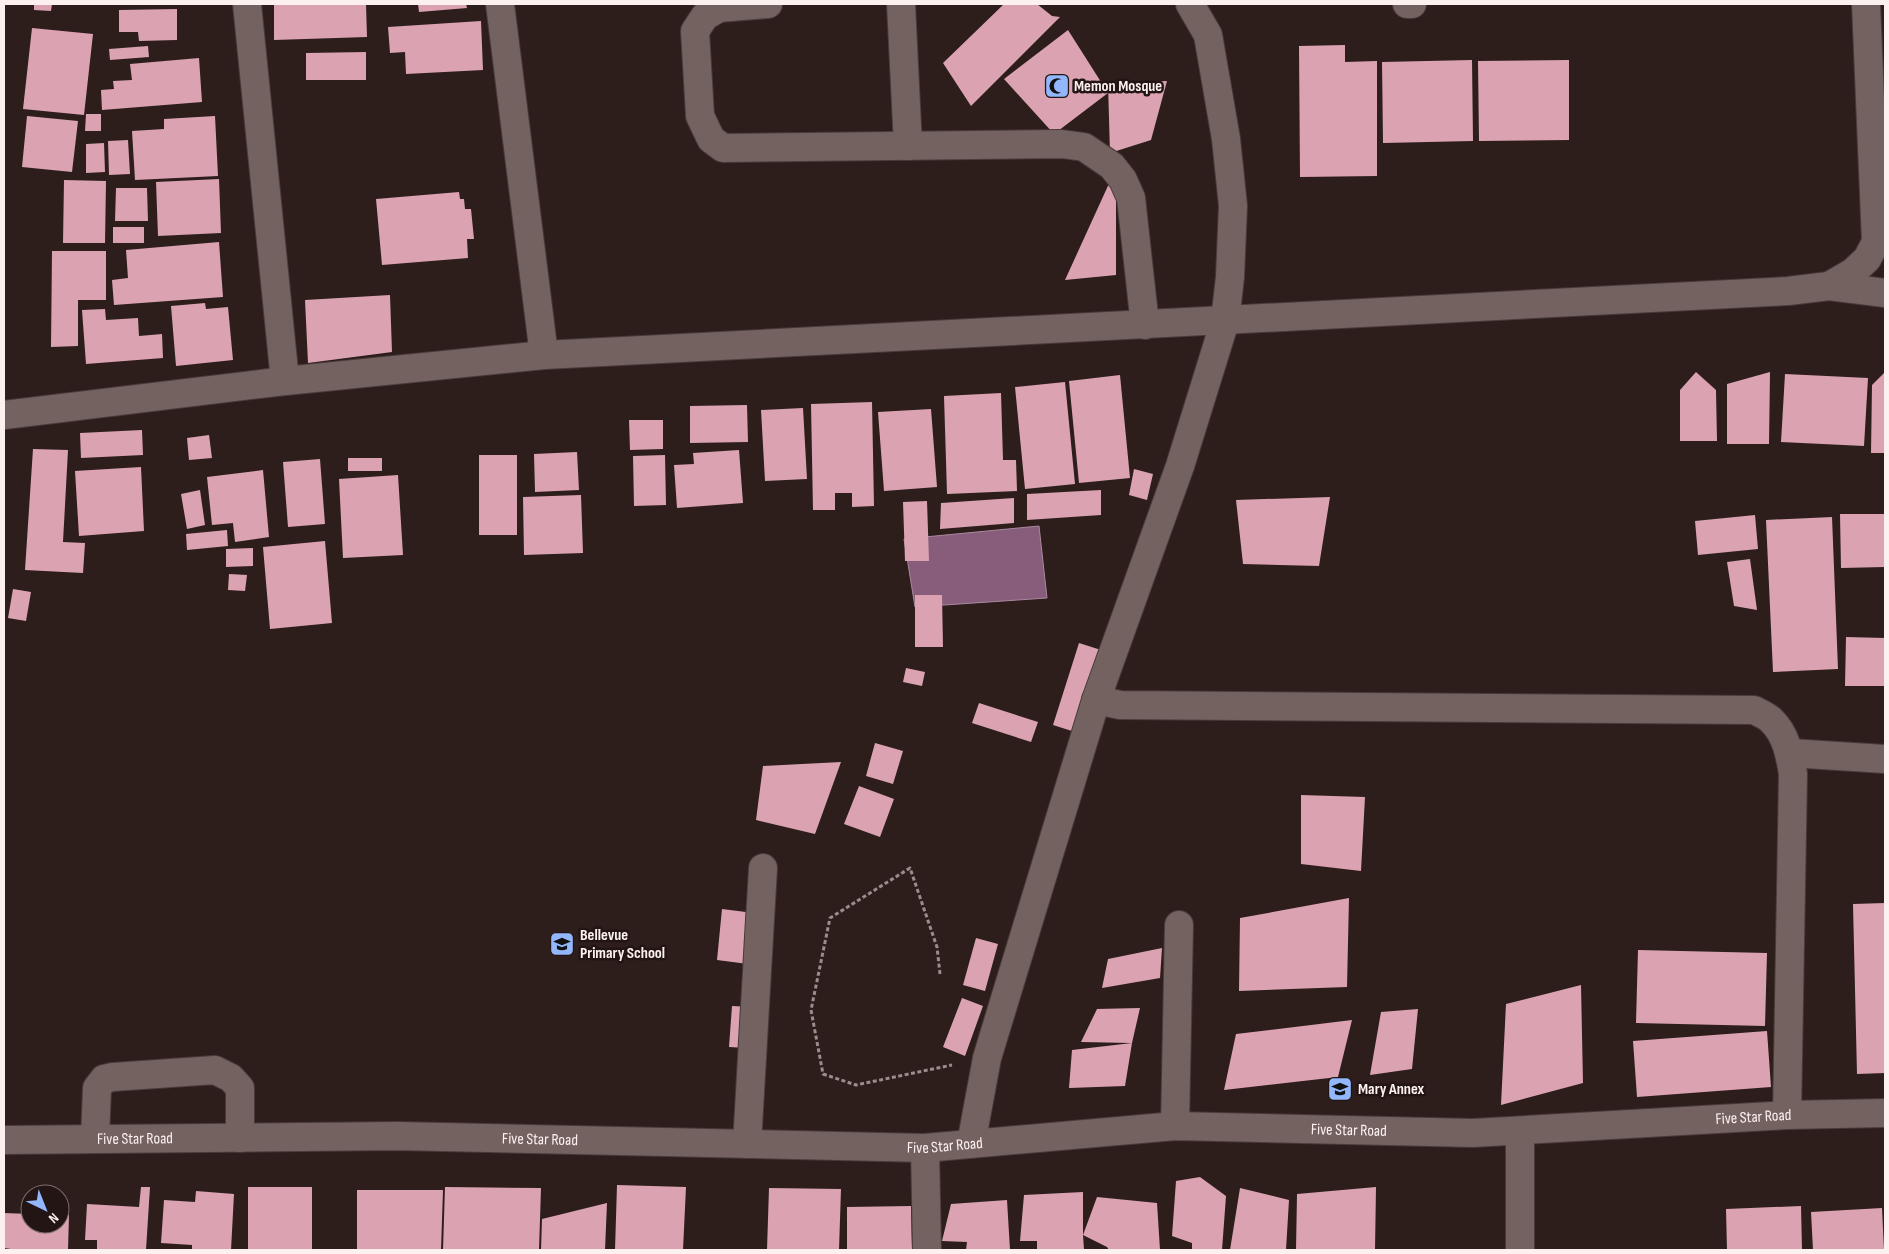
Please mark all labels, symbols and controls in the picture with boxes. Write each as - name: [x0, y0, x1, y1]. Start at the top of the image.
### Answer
- mosque icon: Memon Mosque: [1044, 73, 1070, 99]
- place label: Memon Mosque: [1074, 77, 1162, 96]
- place label: Bellevue Primary School: [580, 926, 665, 963]
- school or university icon: Bellevue Primary School: [549, 931, 575, 957]
- school or university icon: Mary Annex: [1327, 1076, 1353, 1102]
- place label: Mary Annex: [1358, 1080, 1425, 1099]
- street label: Five Star Road: [1715, 1105, 1791, 1129]
- street label: Five Star Road: [1311, 1120, 1387, 1140]
- street label: Five Star Road: [97, 1129, 173, 1149]
- street label: Five Star Road: [502, 1129, 578, 1150]
- street label: Five Star Road: [907, 1133, 983, 1158]
- north arrow: [20, 1184, 70, 1234]
- text: N: [45, 1209, 62, 1227]

